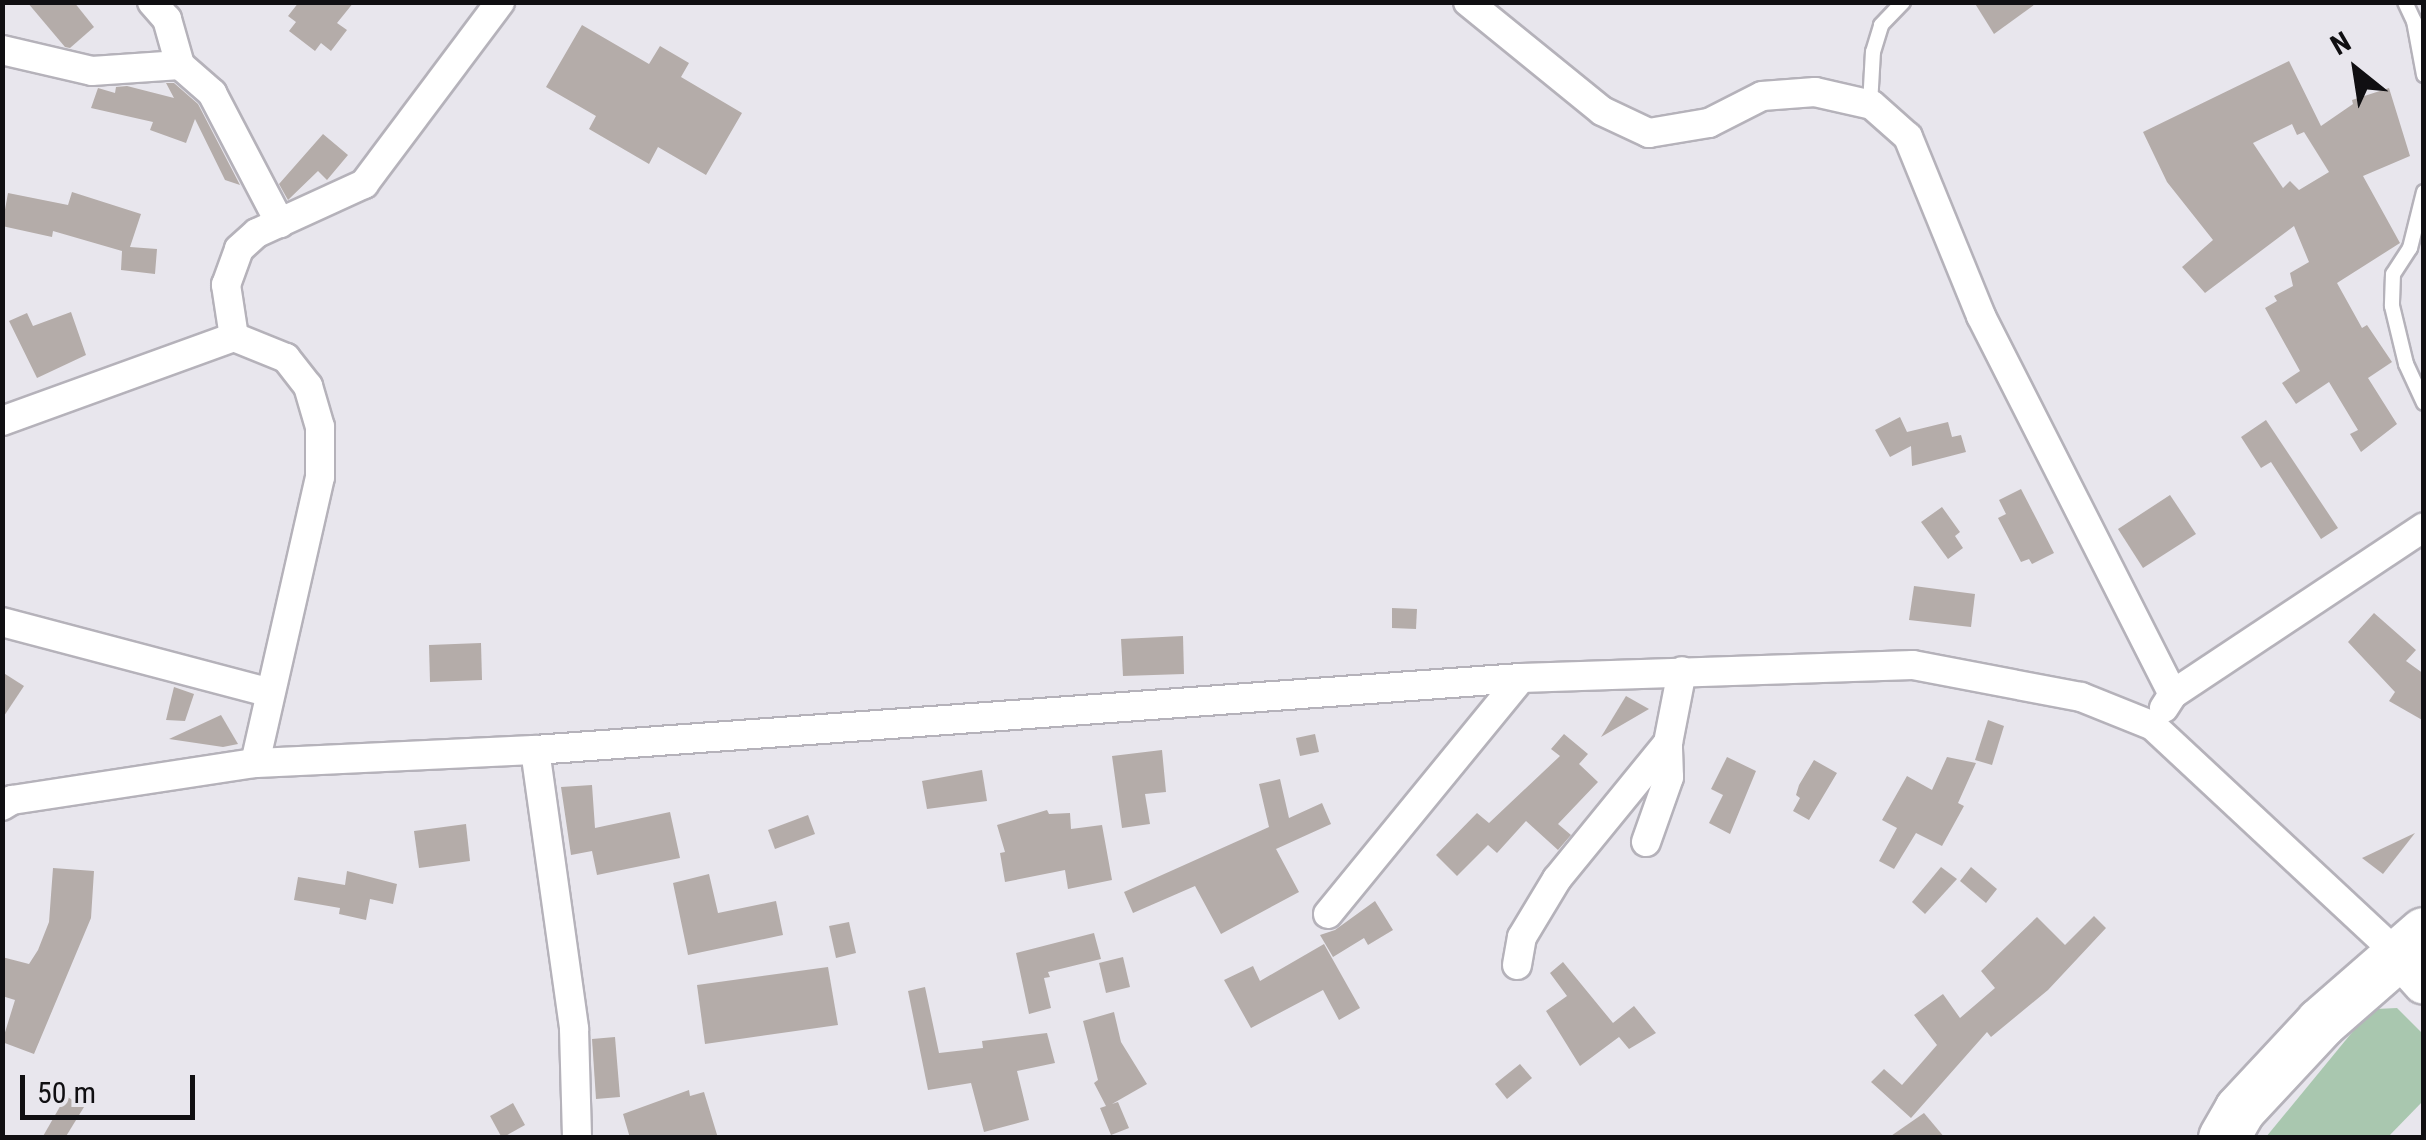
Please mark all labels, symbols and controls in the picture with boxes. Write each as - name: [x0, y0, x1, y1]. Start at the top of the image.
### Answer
- north arrow: [2306, 20, 2406, 120]
- text: N: [2325, 25, 2356, 62]
- scale bar: [25, 1055, 200, 1117]
- text: 50 m: [37, 1075, 96, 1110]

